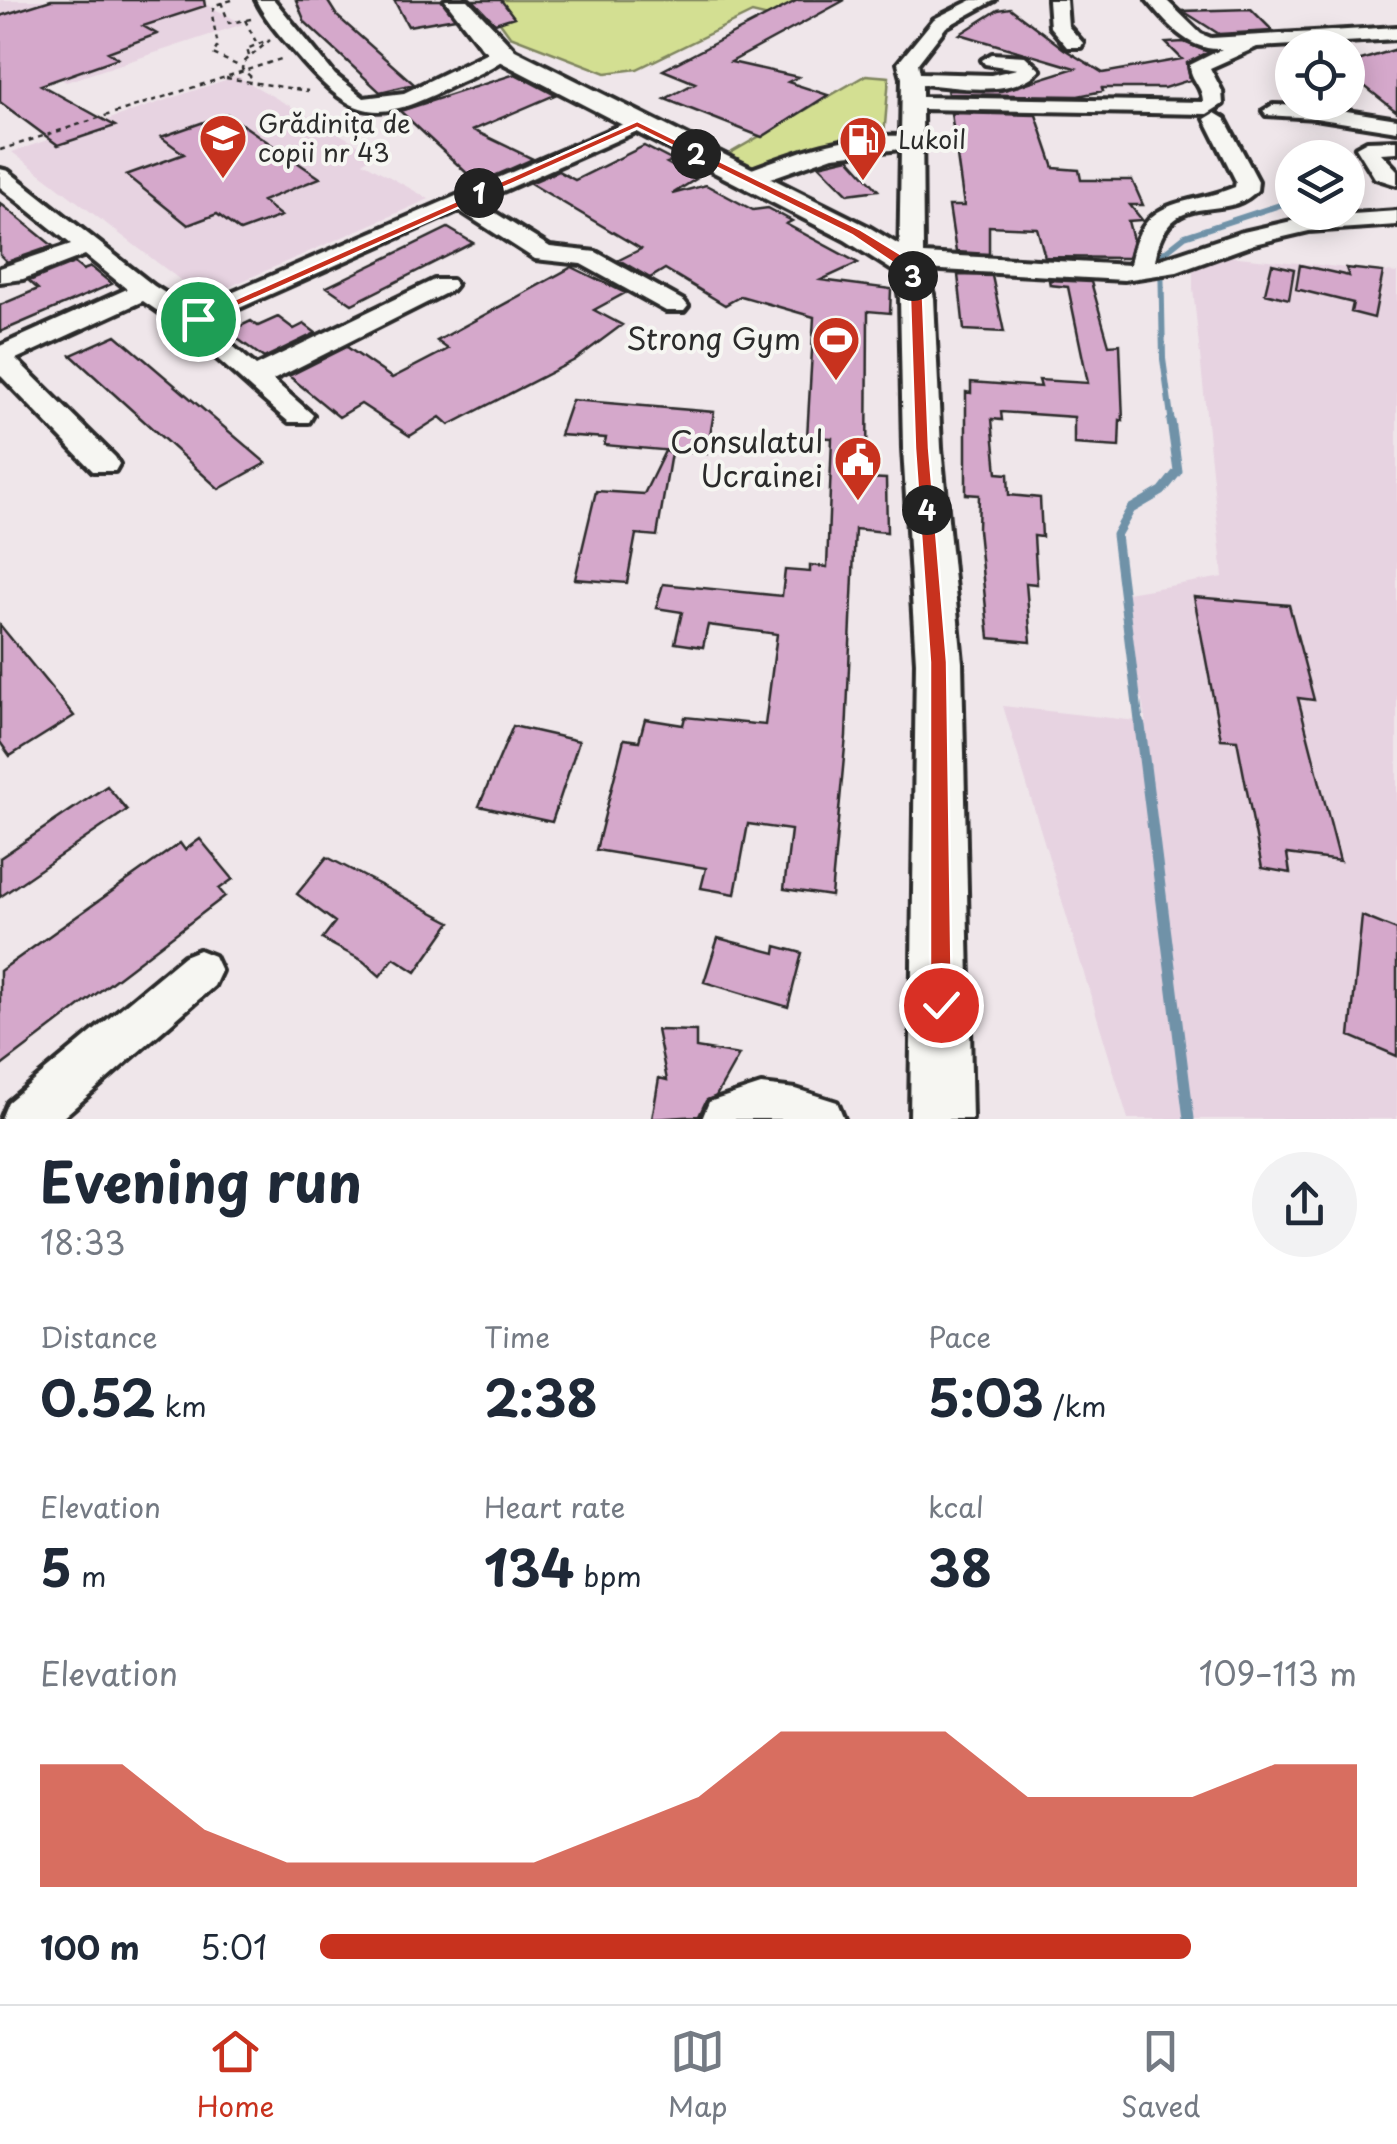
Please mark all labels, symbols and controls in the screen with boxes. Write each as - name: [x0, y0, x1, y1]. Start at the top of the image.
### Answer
- map controls: [1275, 30, 1365, 230]
- button: locate: [1275, 30, 1365, 120]
- place label: Grădinița de copii nr 43: [258, 104, 411, 171]
- school or university icon: Grădinița de copii nr 43: [197, 112, 249, 180]
- fuel station icon: Lukoil: [837, 114, 889, 182]
- place label: Lukoil: [898, 120, 966, 158]
- pin: 2: [671, 129, 721, 179]
- text: 2: [686, 132, 706, 175]
- button: layers: [1275, 140, 1365, 230]
- pin: 1: [454, 168, 504, 218]
- text: 1: [472, 171, 486, 214]
- pin: 3: [888, 251, 938, 301]
- text: 3: [904, 254, 922, 297]
- pin: [156, 277, 241, 362]
- icon: arrive: [171, 292, 226, 347]
- sports icon: Strong Gym: [810, 314, 862, 382]
- place label: Strong Gym: [626, 315, 801, 360]
- place label: Consulatul Ucrainei: [670, 418, 823, 497]
- public building icon: Consulatul Ucrainei: [832, 434, 884, 502]
- pin: 4: [902, 485, 952, 535]
- text: 4: [917, 488, 937, 531]
- pin: [899, 963, 984, 1048]
- icon: check: [914, 978, 969, 1033]
- text: Evening run: [40, 1139, 362, 1222]
- button: share: [1252, 1152, 1357, 1257]
- text: 18:33: [40, 1218, 126, 1266]
- text: Distance: [40, 1315, 158, 1358]
- text: Time: [484, 1315, 550, 1358]
- text: Pace: [928, 1315, 991, 1358]
- text: 0.52: [40, 1358, 156, 1434]
- text: 2:38: [484, 1358, 598, 1434]
- text: 5:03: [928, 1358, 1044, 1434]
- text: km: [156, 1384, 207, 1427]
- text: /km: [1044, 1384, 1107, 1427]
- text: Elevation: [40, 1485, 161, 1528]
- text: Heart rate: [484, 1485, 625, 1528]
- text: kcal: [928, 1485, 984, 1528]
- text: 5: [40, 1528, 72, 1604]
- text: 134: [484, 1528, 575, 1604]
- text: 38: [928, 1528, 992, 1604]
- text: m: [72, 1554, 107, 1597]
- text: bpm: [575, 1554, 642, 1597]
- text: Elevation: [40, 1649, 178, 1697]
- text: 109–113 m: [1199, 1649, 1357, 1697]
- text: 100 m: [40, 1923, 140, 1971]
- text: 5:01: [200, 1923, 267, 1971]
- tab: Home: [197, 2024, 274, 2127]
- tab: Map: [668, 2024, 728, 2127]
- tab: Saved: [1121, 2024, 1200, 2127]

